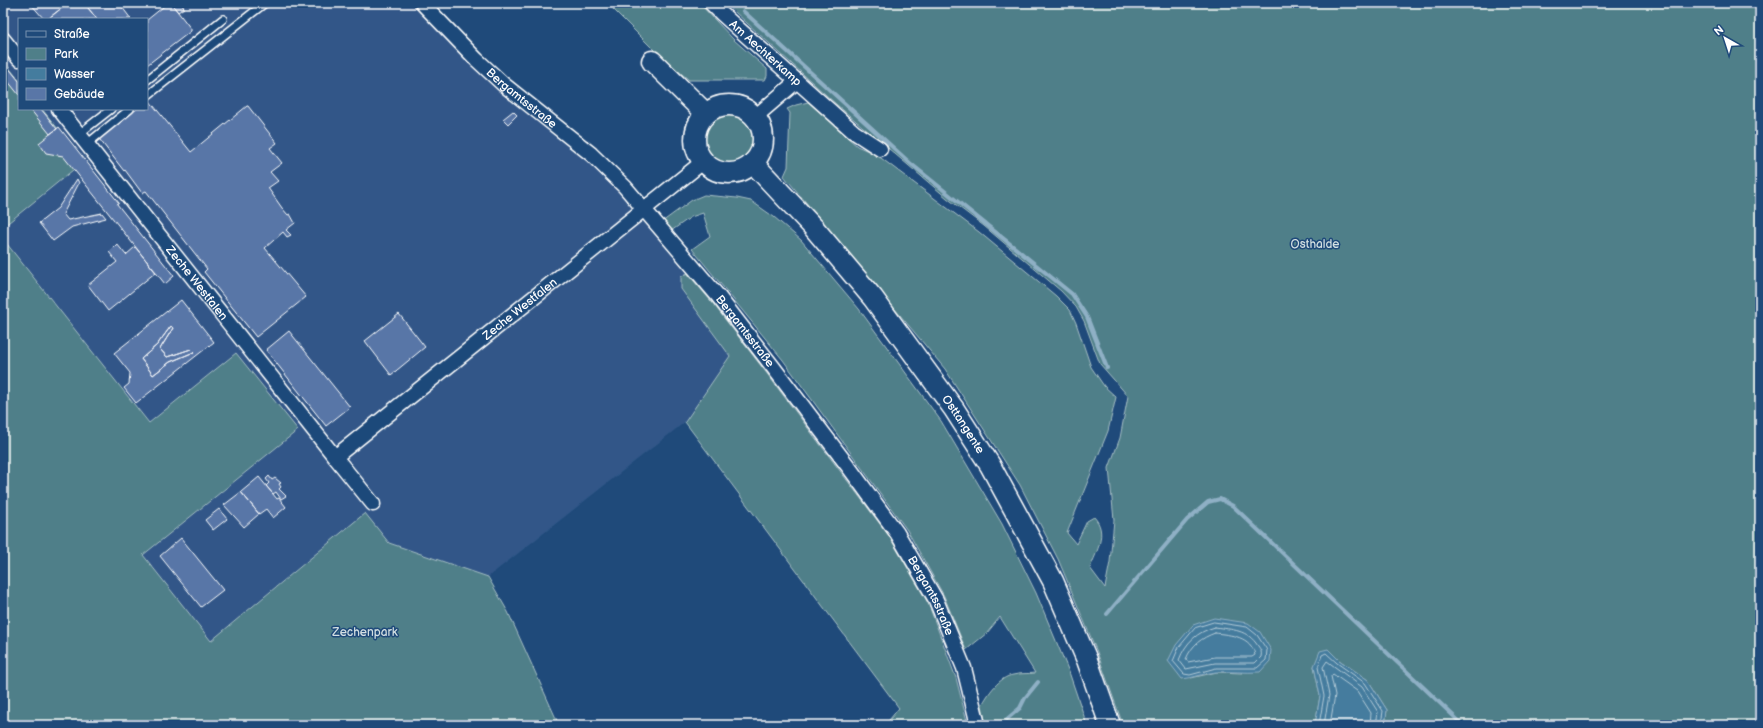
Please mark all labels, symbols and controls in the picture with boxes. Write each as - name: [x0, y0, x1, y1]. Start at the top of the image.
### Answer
- street label: Am Aechterkamp: [726, 17, 805, 89]
- legend: [18, 18, 148, 110]
- north arrow: [1705, 18, 1745, 58]
- text: N: [1712, 23, 1726, 38]
- text: Straße: [54, 27, 90, 42]
- text: Park: [54, 47, 78, 62]
- street label: Bergamtsstraße: [483, 65, 560, 132]
- text: Wasser: [54, 67, 95, 82]
- text: Gebäude: [54, 87, 104, 102]
- park label: Osthalde: [1291, 237, 1339, 252]
- street label: Zeche Westfalen: [162, 242, 231, 323]
- street label: Zeche Westfalen: [479, 274, 560, 344]
- street label: Bergamtsstraße: [713, 292, 778, 370]
- street label: Osttangente: [939, 392, 988, 456]
- street label: Bergamtsstraße: [904, 553, 957, 637]
- park label: Zechenpark: [331, 625, 398, 640]

